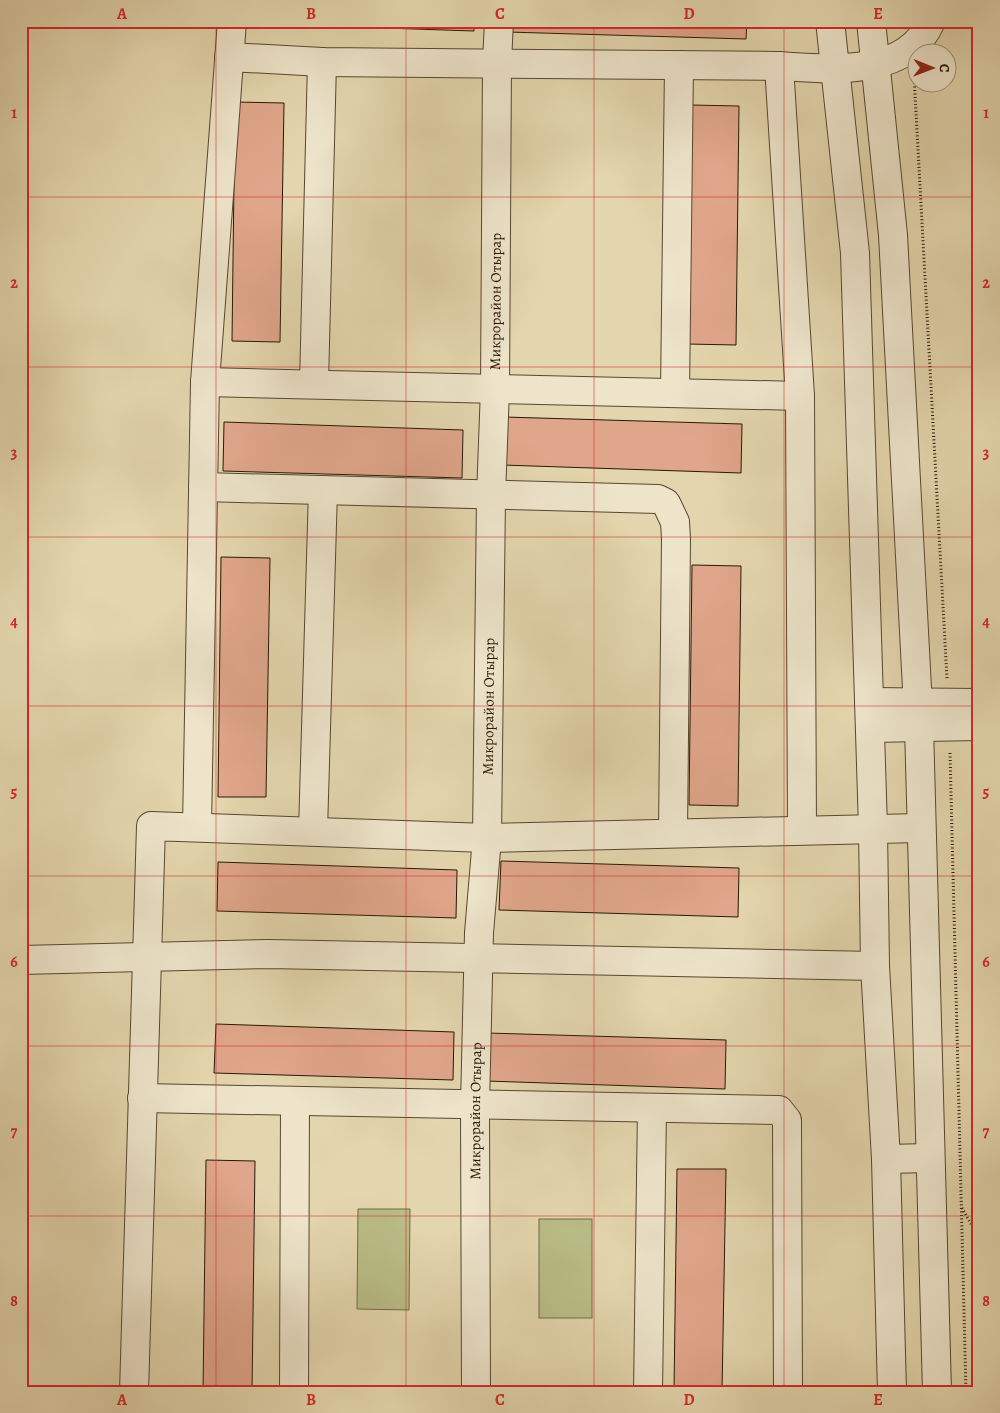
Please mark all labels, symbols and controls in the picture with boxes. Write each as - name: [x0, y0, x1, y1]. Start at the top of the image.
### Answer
- text: A: [116, 3, 128, 25]
- text: B: [306, 3, 316, 25]
- text: C: [495, 3, 505, 25]
- text: D: [683, 3, 695, 25]
- text: E: [873, 3, 883, 25]
- north arrow: [908, 42, 958, 92]
- text: С: [935, 64, 954, 73]
- text: 1: [11, 102, 17, 124]
- text: 1: [983, 102, 989, 124]
- street label: Микрорайон Отырар: [485, 233, 506, 370]
- text: 2: [10, 272, 18, 294]
- text: 2: [982, 272, 990, 294]
- text: 3: [11, 442, 18, 464]
- text: 3: [983, 442, 990, 464]
- text: 4: [10, 611, 18, 633]
- text: 4: [982, 611, 990, 633]
- street label: Микрорайон Отырар: [478, 637, 499, 775]
- text: 5: [11, 781, 18, 803]
- text: 5: [983, 781, 990, 803]
- text: 6: [10, 951, 18, 973]
- text: 6: [982, 951, 990, 973]
- street label: Микрорайон Отырар: [465, 1042, 486, 1180]
- text: 7: [11, 1121, 18, 1143]
- text: 7: [983, 1121, 990, 1143]
- text: 8: [10, 1290, 18, 1312]
- text: 8: [982, 1290, 990, 1312]
- text: A: [116, 1389, 128, 1411]
- text: B: [306, 1389, 316, 1411]
- text: C: [495, 1389, 505, 1411]
- text: D: [683, 1389, 695, 1411]
- text: E: [873, 1389, 883, 1411]

